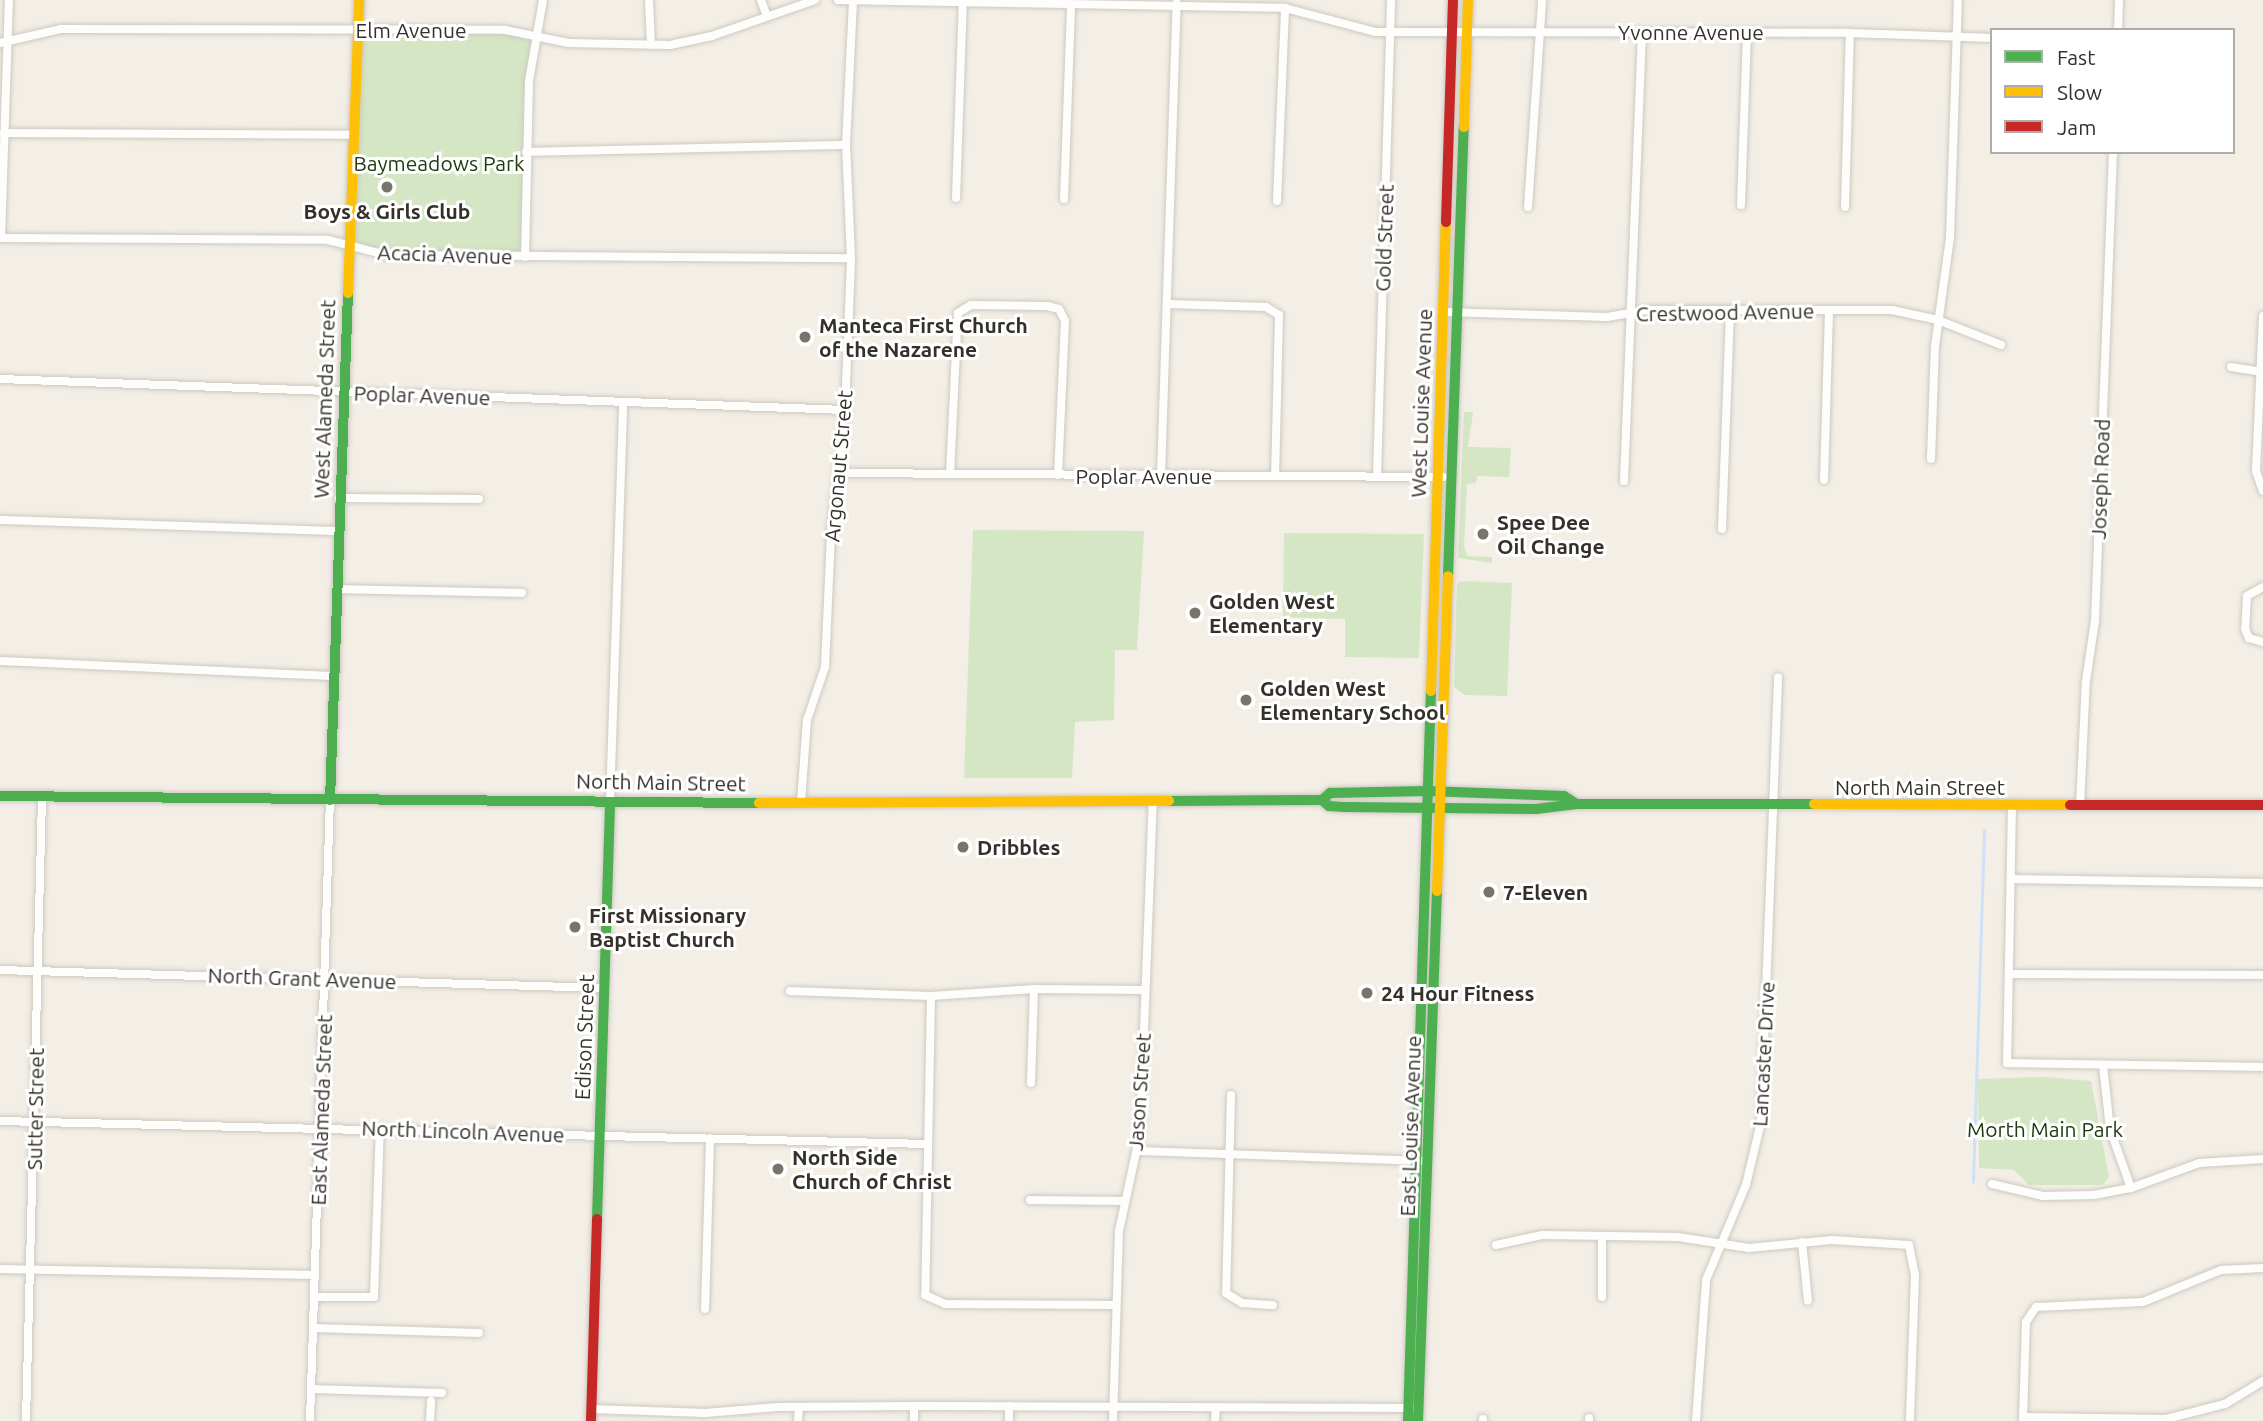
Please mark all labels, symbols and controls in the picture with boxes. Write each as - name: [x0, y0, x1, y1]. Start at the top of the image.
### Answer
- street label: Elm Avenue: [356, 17, 466, 43]
- street label: Yvonne Avenue: [1618, 19, 1764, 45]
- legend: [1990, 28, 2235, 154]
- text: Fast: [2057, 45, 2095, 69]
- text: Slow: [2057, 80, 2102, 104]
- text: Jam: [2057, 115, 2096, 139]
- park label: Baymeadows Park: [353, 150, 525, 176]
- marker: Boys & Girls Club: [379, 179, 395, 195]
- street label: Gold Street: [1370, 184, 1398, 292]
- place label: Boys & Girls Club: [304, 198, 470, 224]
- street label: Acacia Avenue: [377, 239, 513, 269]
- street label: Crestwood Avenue: [1636, 298, 1814, 326]
- street label: West Alameda Street: [308, 299, 340, 499]
- street label: West Louise Avenue: [1405, 308, 1437, 498]
- place label: Manteca First Church of the Nazarene: [819, 312, 1028, 362]
- marker: Manteca First Church of the Nazarene: [797, 329, 813, 345]
- street label: Poplar Avenue: [353, 380, 491, 410]
- street label: Argonaut Street: [819, 389, 857, 543]
- street label: Joseph Road: [2085, 418, 2115, 540]
- street label: Poplar Avenue: [1076, 463, 1212, 489]
- place label: Spee Dee Oil Change: [1497, 509, 1605, 559]
- marker: Spee Dee Oil Change: [1475, 526, 1491, 542]
- place label: Golden West Elementary: [1209, 588, 1335, 638]
- marker: Golden West Elementary: [1187, 605, 1203, 621]
- place label: Golden West Elementary School: [1260, 675, 1445, 725]
- marker: Golden West Elementary School: [1238, 692, 1254, 708]
- street label: North Main Street: [576, 768, 746, 796]
- street label: North Main Street: [1835, 774, 2005, 800]
- place label: Dribbles: [977, 834, 1060, 860]
- marker: Dribbles: [955, 839, 971, 855]
- place label: 7-Eleven: [1503, 879, 1588, 905]
- marker: 7-Eleven: [1481, 884, 1497, 900]
- place label: First Missionary Baptist Church: [589, 902, 746, 952]
- marker: First Missionary Baptist Church: [567, 919, 583, 935]
- street label: North Grant Avenue: [207, 962, 397, 994]
- street label: Edison Street: [569, 974, 599, 1100]
- place label: 24 Hour Fitness: [1381, 980, 1534, 1006]
- street label: Lancaster Drive: [1747, 981, 1779, 1127]
- marker: 24 Hour Fitness: [1359, 985, 1375, 1001]
- street label: East Alameda Street: [305, 1014, 337, 1206]
- street label: Jason Street: [1122, 1032, 1156, 1152]
- street label: East Louise Avenue: [1394, 1035, 1426, 1217]
- street label: Sutter Street: [21, 1048, 49, 1170]
- street label: North Lincoln Avenue: [361, 1115, 565, 1147]
- park label: Morth Main Park: [1967, 1116, 2123, 1142]
- place label: North Side Church of Christ: [792, 1144, 951, 1194]
- marker: North Side Church of Christ: [770, 1161, 786, 1177]

